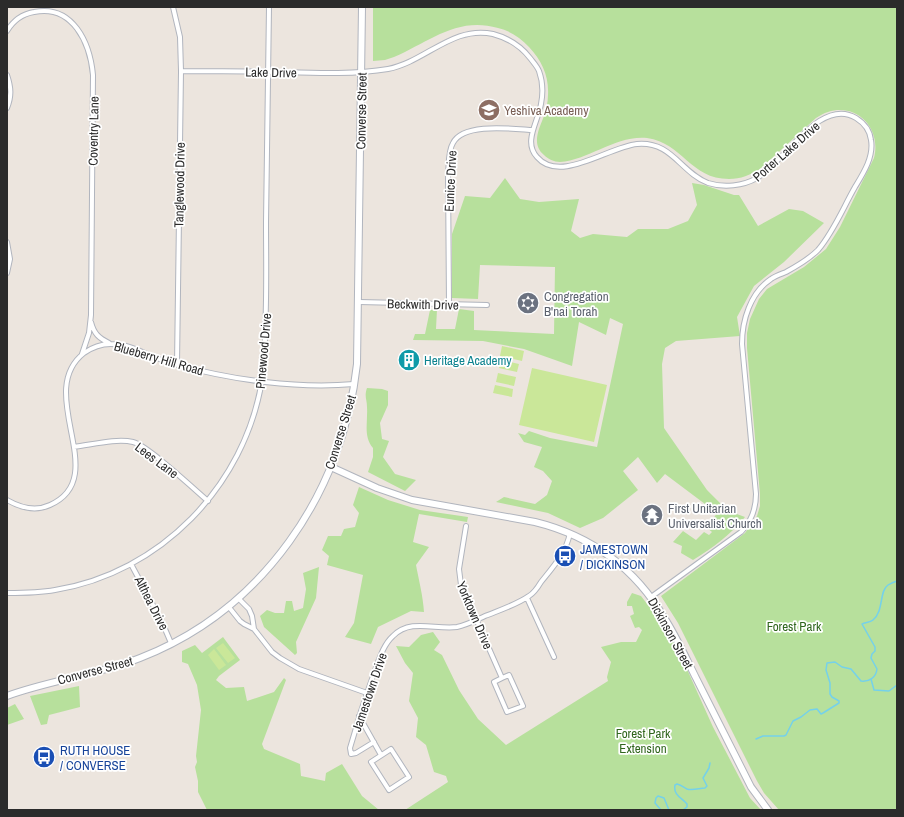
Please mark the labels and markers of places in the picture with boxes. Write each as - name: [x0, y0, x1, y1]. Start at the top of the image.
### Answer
- school or university icon: Yeshiva Academy: [476, 97, 502, 123]
- place label: Yeshiva Academy: [504, 102, 589, 119]
- place label: Congregation B'nai Torah: [544, 288, 609, 320]
- synagogue icon: Congregation B'nai Torah: [515, 290, 541, 316]
- building icon: Heritage Academy: [396, 347, 422, 373]
- place label: Heritage Academy: [424, 352, 512, 369]
- place label: First Unitarian Universalist Church: [668, 500, 762, 532]
- temple icon: First Unitarian Universalist Church: [639, 502, 665, 528]
- place label: JAMESTOWN / DICKINSON: [580, 541, 648, 573]
- bus stop icon: JAMESTOWN / DICKINSON: [552, 543, 578, 569]
- place label: RUTH HOUSE / CONVERSE: [60, 742, 130, 774]
- bus stop icon: RUTH HOUSE / CONVERSE: [31, 744, 57, 770]

